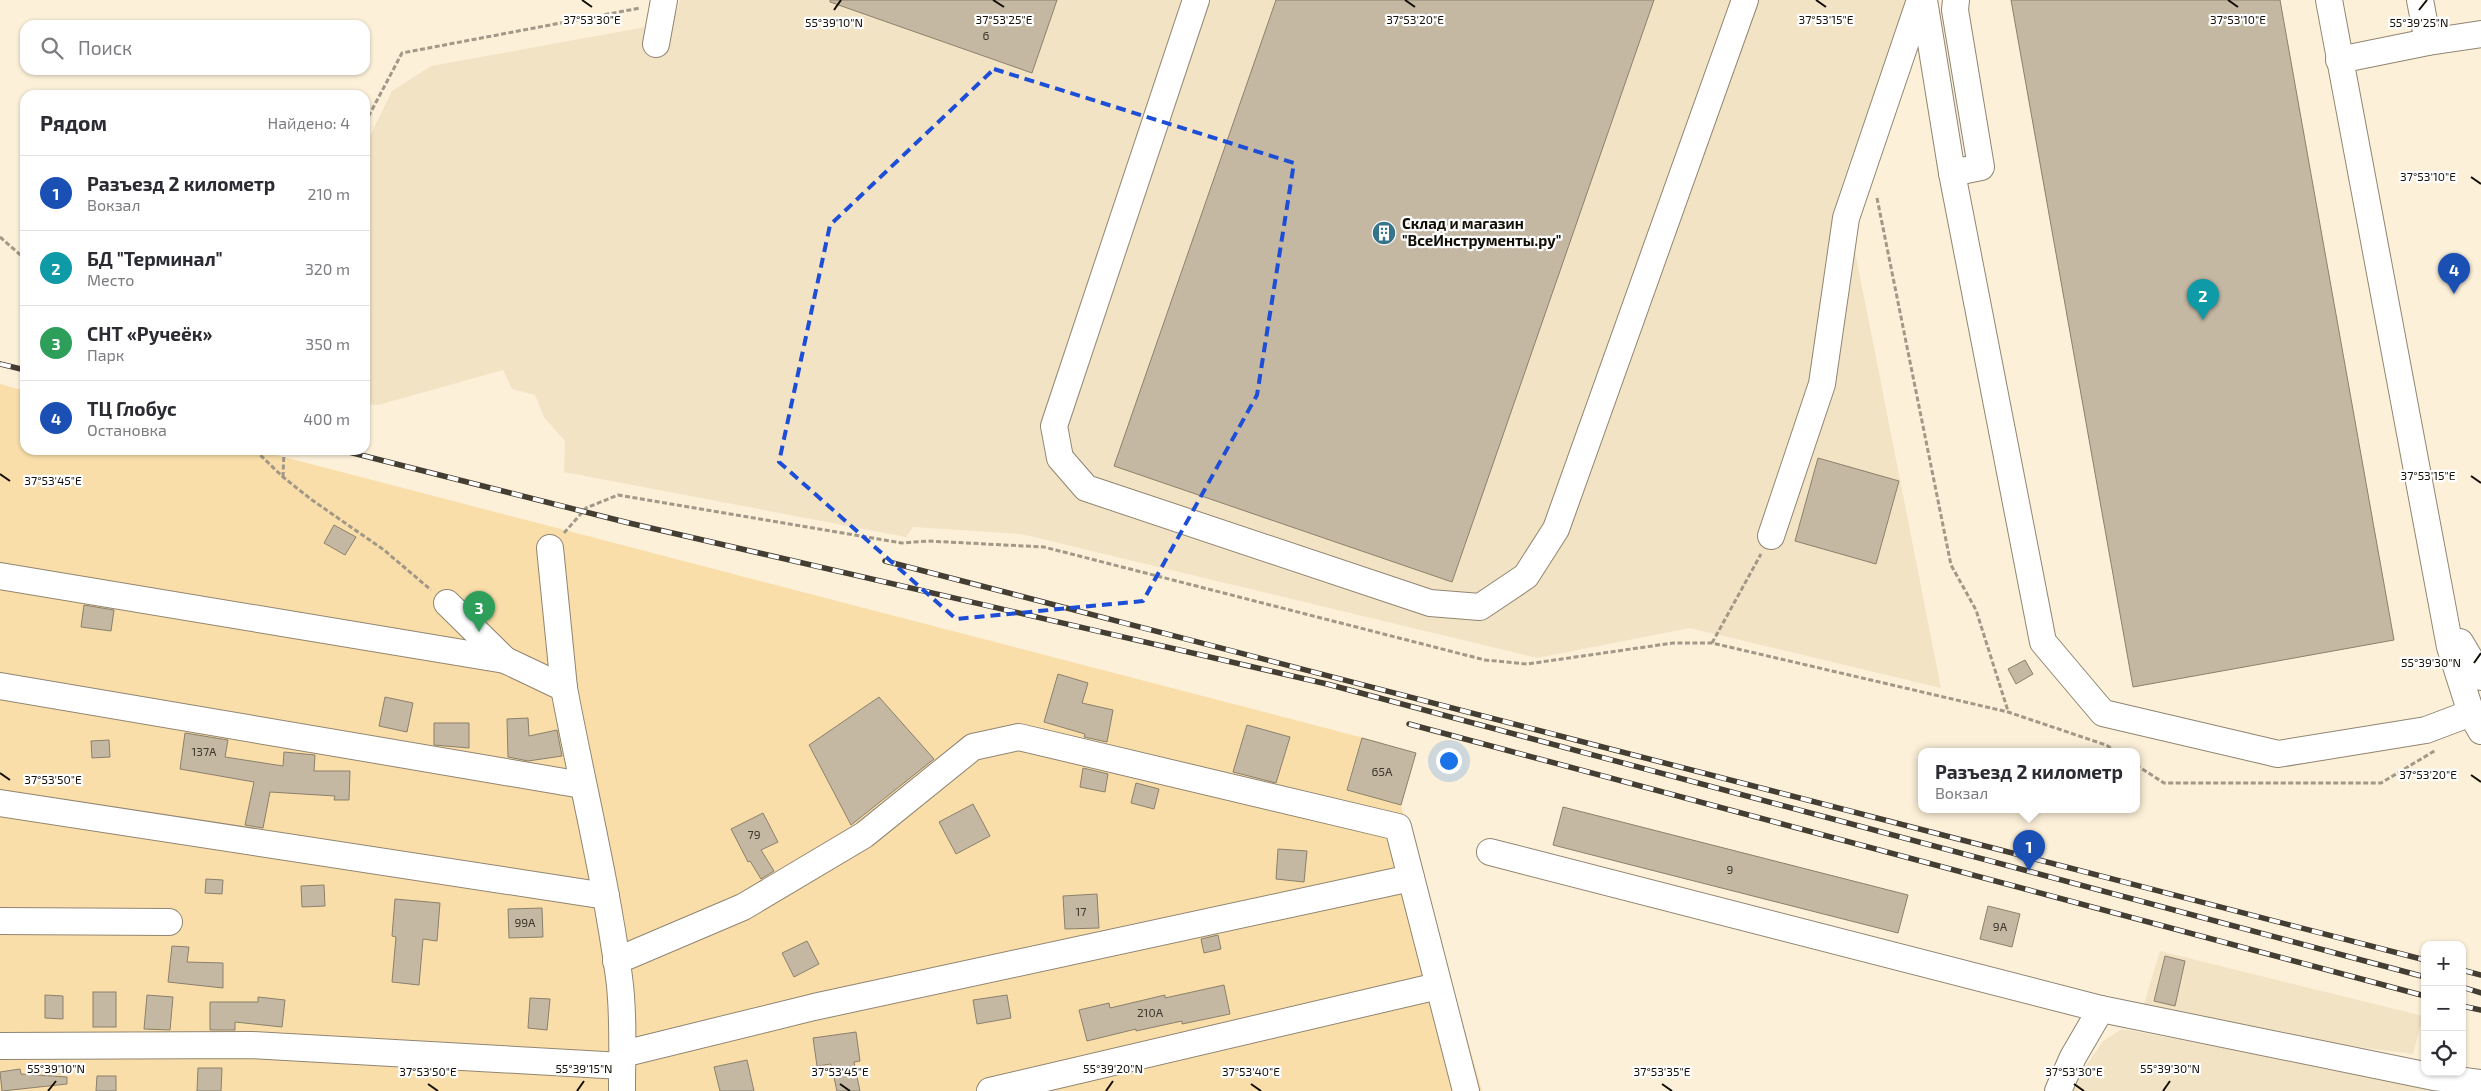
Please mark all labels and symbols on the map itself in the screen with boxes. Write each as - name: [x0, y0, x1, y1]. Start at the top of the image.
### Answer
- text: 37°53'30"E: [563, 12, 621, 26]
- text: 37°53'25"E: [976, 12, 1033, 26]
- text: 37°53'20"E: [1386, 12, 1444, 26]
- text: 37°53'15"E: [1799, 12, 1854, 26]
- text: 37°53'10"E: [2210, 12, 2266, 26]
- text: 55°39'10"N: [805, 15, 863, 29]
- text: 55°39'25"N: [2389, 15, 2449, 29]
- house number: 6: [983, 28, 990, 42]
- text: 37°53'10"E: [2400, 169, 2456, 183]
- place label: Склад и магазин "ВсеИнструменты.ру": [1402, 214, 1561, 249]
- building icon: Склад и магазин "ВсеИнструменты.ру": [1371, 220, 1397, 246]
- pin: 4: [2438, 253, 2470, 294]
- pin: 2: [2187, 279, 2219, 320]
- text: 37°53'15"E: [2401, 468, 2456, 482]
- text: 37°53'45"E: [24, 473, 82, 487]
- pin: 3: [463, 591, 495, 632]
- text: 55°39'30"N: [2401, 655, 2461, 669]
- house number: 137А: [191, 744, 217, 758]
- your location: [1436, 748, 1462, 774]
- house number: 65А: [1372, 764, 1393, 778]
- text: 37°53'20"E: [2399, 767, 2457, 781]
- text: 37°53'50"E: [24, 772, 82, 786]
- house number: 79: [747, 827, 761, 841]
- pin: 1: [2013, 830, 2045, 871]
- house number: 9: [1727, 862, 1734, 876]
- house number: 17: [1076, 904, 1086, 918]
- house number: 99А: [514, 915, 536, 929]
- house number: 9А: [1993, 919, 2008, 933]
- house number: 210А: [1137, 1005, 1164, 1019]
- text: 55°39'10"N: [27, 1061, 85, 1075]
- text: 55°39'15"N: [555, 1061, 613, 1075]
- text: 55°39'20"N: [1083, 1061, 1143, 1075]
- text: 55°39'30"N: [2140, 1061, 2200, 1075]
- text: 37°53'50"E: [399, 1064, 457, 1078]
- text: 37°53'45"E: [811, 1064, 869, 1078]
- text: 37°53'40"E: [1222, 1064, 1280, 1078]
- text: 37°53'35"E: [1634, 1064, 1691, 1078]
- text: 37°53'30"E: [2045, 1064, 2103, 1078]

